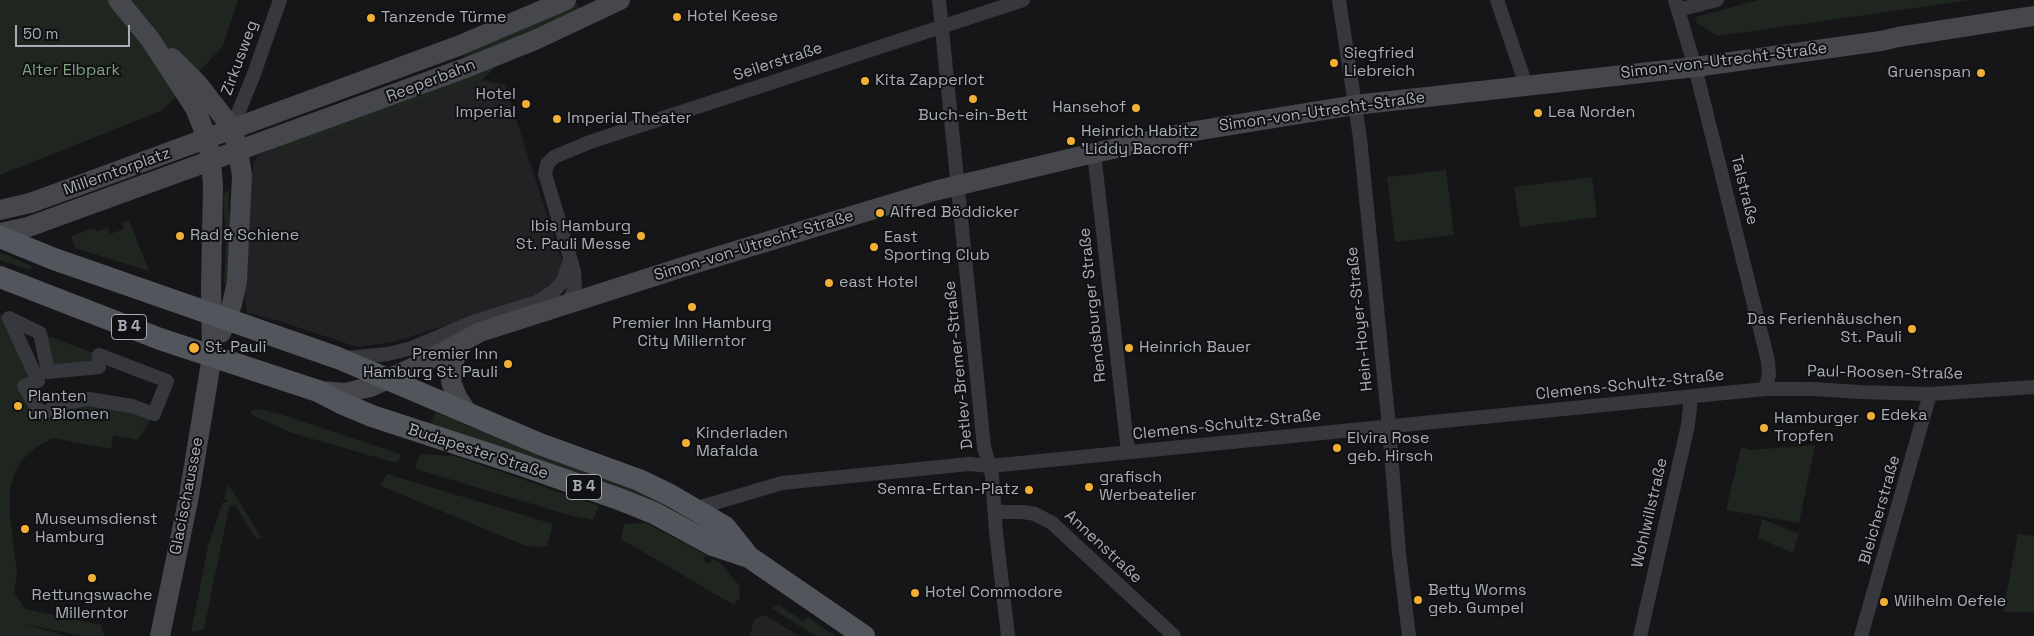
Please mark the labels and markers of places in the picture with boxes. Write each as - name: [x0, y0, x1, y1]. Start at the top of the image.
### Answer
- place label: Hotel Keese: [687, 7, 778, 27]
- place label: Tanzende Türme: [381, 8, 506, 28]
- marker: Hotel Keese: [671, 11, 683, 23]
- marker: Tanzende Türme: [365, 12, 377, 24]
- place label: Siegfried Liebreich: [1344, 44, 1415, 82]
- marker: Siegfried Liebreich: [1328, 57, 1340, 69]
- place label: Gruenspan: [1888, 63, 1971, 83]
- marker: Gruenspan: [1975, 67, 1987, 79]
- place label: Kita Zapperlot: [875, 71, 985, 91]
- marker: Kita Zapperlot: [859, 75, 871, 87]
- place label: Hotel Imperial: [455, 85, 516, 123]
- marker: Buch-ein-Bett: [967, 93, 979, 105]
- marker: Hotel Imperial: [520, 98, 532, 110]
- place label: Hansehof: [1052, 98, 1126, 118]
- marker: Hansehof: [1130, 102, 1142, 114]
- place label: Lea Norden: [1548, 103, 1635, 123]
- place label: Buch-ein-Bett: [918, 106, 1028, 126]
- marker: Lea Norden: [1532, 107, 1544, 119]
- place label: Imperial Theater: [567, 109, 692, 129]
- marker: Imperial Theater: [551, 113, 563, 125]
- place label: Heinrich Habitz 'Liddy Bacroff': [1081, 122, 1198, 160]
- marker: Heinrich Habitz 'Liddy Bacroff': [1065, 135, 1077, 147]
- place label: Alfred Böddicker: [890, 203, 1019, 223]
- marker: Alfred Böddicker: [874, 207, 886, 219]
- place label: Ibis Hamburg St. Pauli Messe: [516, 217, 631, 255]
- place label: Rad & Schiene: [190, 226, 299, 246]
- place label: East Sporting Club: [884, 228, 990, 266]
- marker: Rad & Schiene: [174, 230, 186, 242]
- marker: Ibis Hamburg St. Pauli Messe: [635, 230, 647, 242]
- marker: East Sporting Club: [868, 241, 880, 253]
- place label: east Hotel: [839, 273, 918, 293]
- marker: east Hotel: [823, 277, 835, 289]
- marker: Premier Inn Hamburg City Millerntor: [686, 301, 698, 313]
- place label: Das Ferienhäuschen St. Pauli: [1747, 310, 1902, 348]
- place label: Premier Inn Hamburg City Millerntor: [612, 314, 772, 352]
- marker: Das Ferienhäuschen St. Pauli: [1906, 323, 1918, 335]
- place label: St. Pauli: [205, 338, 266, 358]
- place label: Heinrich Bauer: [1139, 338, 1251, 358]
- marker: St. Pauli: [187, 341, 201, 355]
- marker: Heinrich Bauer: [1123, 342, 1135, 354]
- place label: Premier Inn Hamburg St. Pauli: [363, 345, 498, 383]
- marker: Premier Inn Hamburg St. Pauli: [502, 358, 514, 370]
- place label: Planten un Blomen: [28, 387, 109, 425]
- marker: Planten un Blomen: [12, 400, 24, 412]
- place label: Edeka: [1881, 406, 1927, 426]
- place label: Hamburger Tropfen: [1774, 409, 1859, 447]
- marker: Edeka: [1865, 410, 1877, 422]
- marker: Hamburger Tropfen: [1758, 422, 1770, 434]
- place label: Kinderladen Mafalda: [696, 424, 788, 462]
- place label: Elvira Rose geb. Hirsch: [1347, 429, 1433, 467]
- marker: Kinderladen Mafalda: [680, 437, 692, 449]
- marker: Elvira Rose geb. Hirsch: [1331, 442, 1343, 454]
- place label: grafisch Werbeatelier: [1099, 468, 1197, 506]
- place label: Semra-Ertan-Platz: [877, 480, 1019, 500]
- marker: grafisch Werbeatelier: [1083, 481, 1095, 493]
- marker: Semra-Ertan-Platz: [1023, 484, 1035, 496]
- place label: Museumsdienst Hamburg: [35, 510, 158, 548]
- marker: Museumsdienst Hamburg: [19, 523, 31, 535]
- marker: Rettungswache Millerntor: [86, 572, 98, 584]
- place label: Betty Worms geb. Gumpel: [1428, 581, 1526, 619]
- place label: Hotel Commodore: [925, 583, 1063, 603]
- place label: Rettungswache Millerntor: [32, 586, 152, 624]
- marker: Hotel Commodore: [909, 587, 921, 599]
- place label: Wilhelm Oefele: [1894, 592, 2006, 612]
- marker: Betty Worms geb. Gumpel: [1412, 594, 1424, 606]
- marker: Wilhelm Oefele: [1878, 596, 1890, 608]

